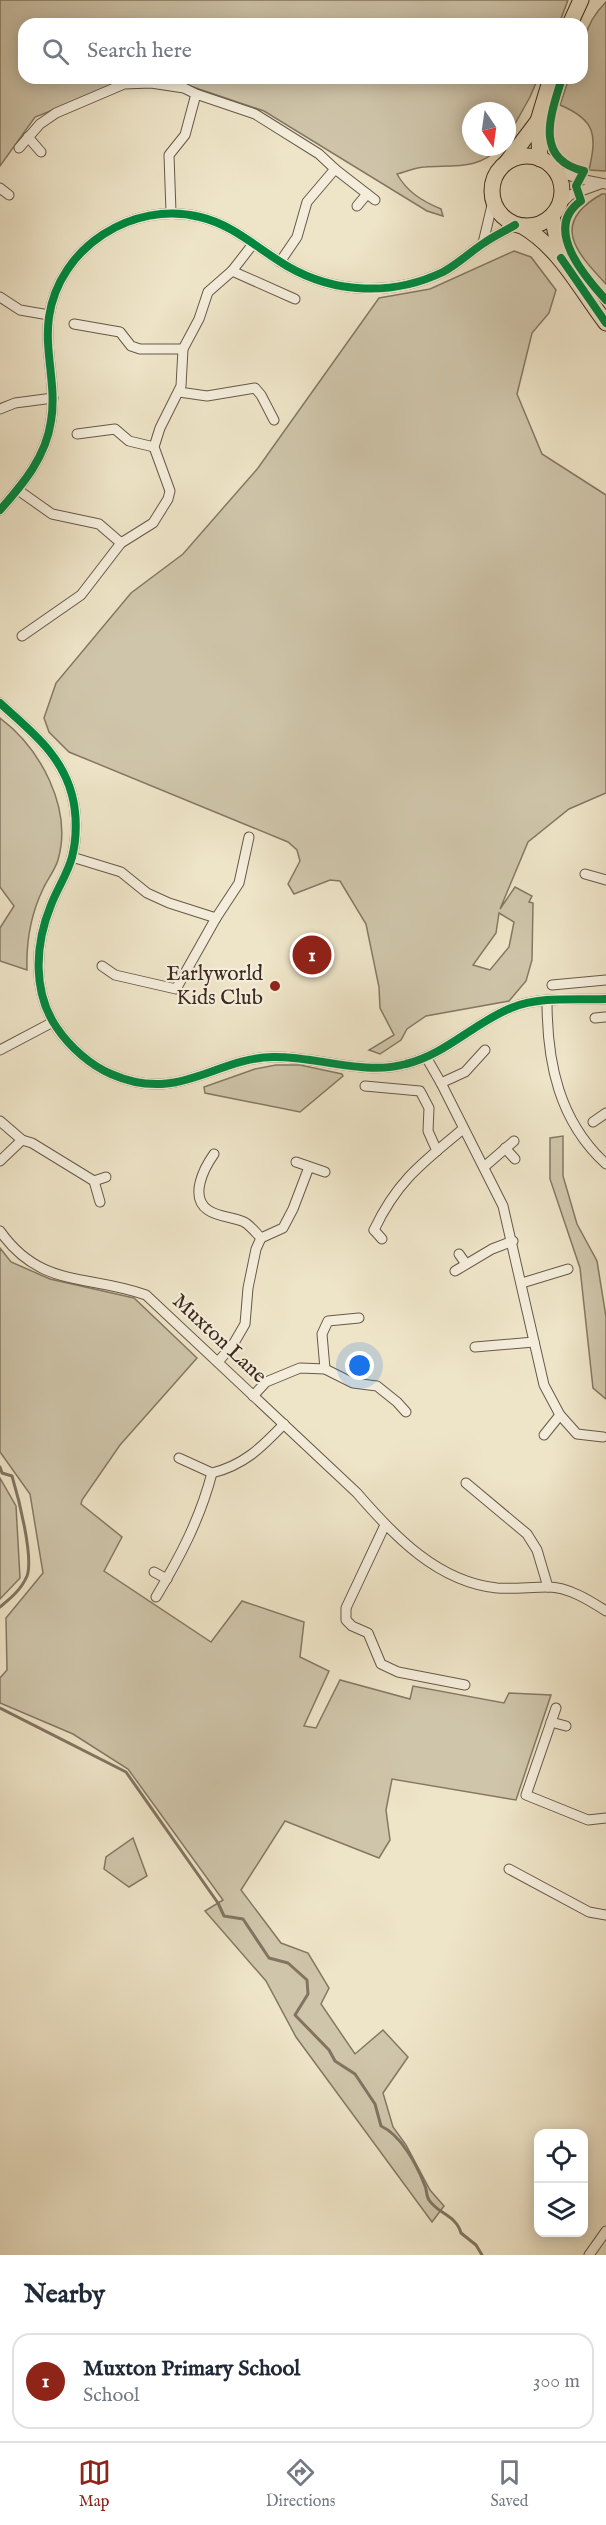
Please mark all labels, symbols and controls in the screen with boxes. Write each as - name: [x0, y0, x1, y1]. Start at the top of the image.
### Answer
- search box: [18, 18, 588, 84]
- icon: search: [39, 35, 72, 68]
- text: Search here: [87, 37, 192, 65]
- north arrow: [462, 102, 516, 156]
- pin: 1: [292, 932, 332, 978]
- place label: Earlyworld Kids Club: [166, 961, 264, 1012]
- marker: Earlyworld Kids Club: [268, 979, 282, 993]
- street label: Muxton Lane: [166, 1288, 272, 1390]
- your location: [345, 1351, 374, 1380]
- map controls: [534, 2129, 588, 2237]
- button: locate: [534, 2129, 588, 2183]
- button: layers: [534, 2183, 588, 2237]
- text: Nearby: [24, 2278, 105, 2311]
- text: Muxton Primary School: [83, 2355, 300, 2383]
- text: 1: [42, 2369, 49, 2394]
- text: 300 m: [533, 2369, 580, 2394]
- text: School: [83, 2383, 139, 2408]
- tab: Map: [78, 2456, 111, 2512]
- tab: Directions: [266, 2456, 335, 2512]
- tab: Saved: [491, 2456, 528, 2512]

